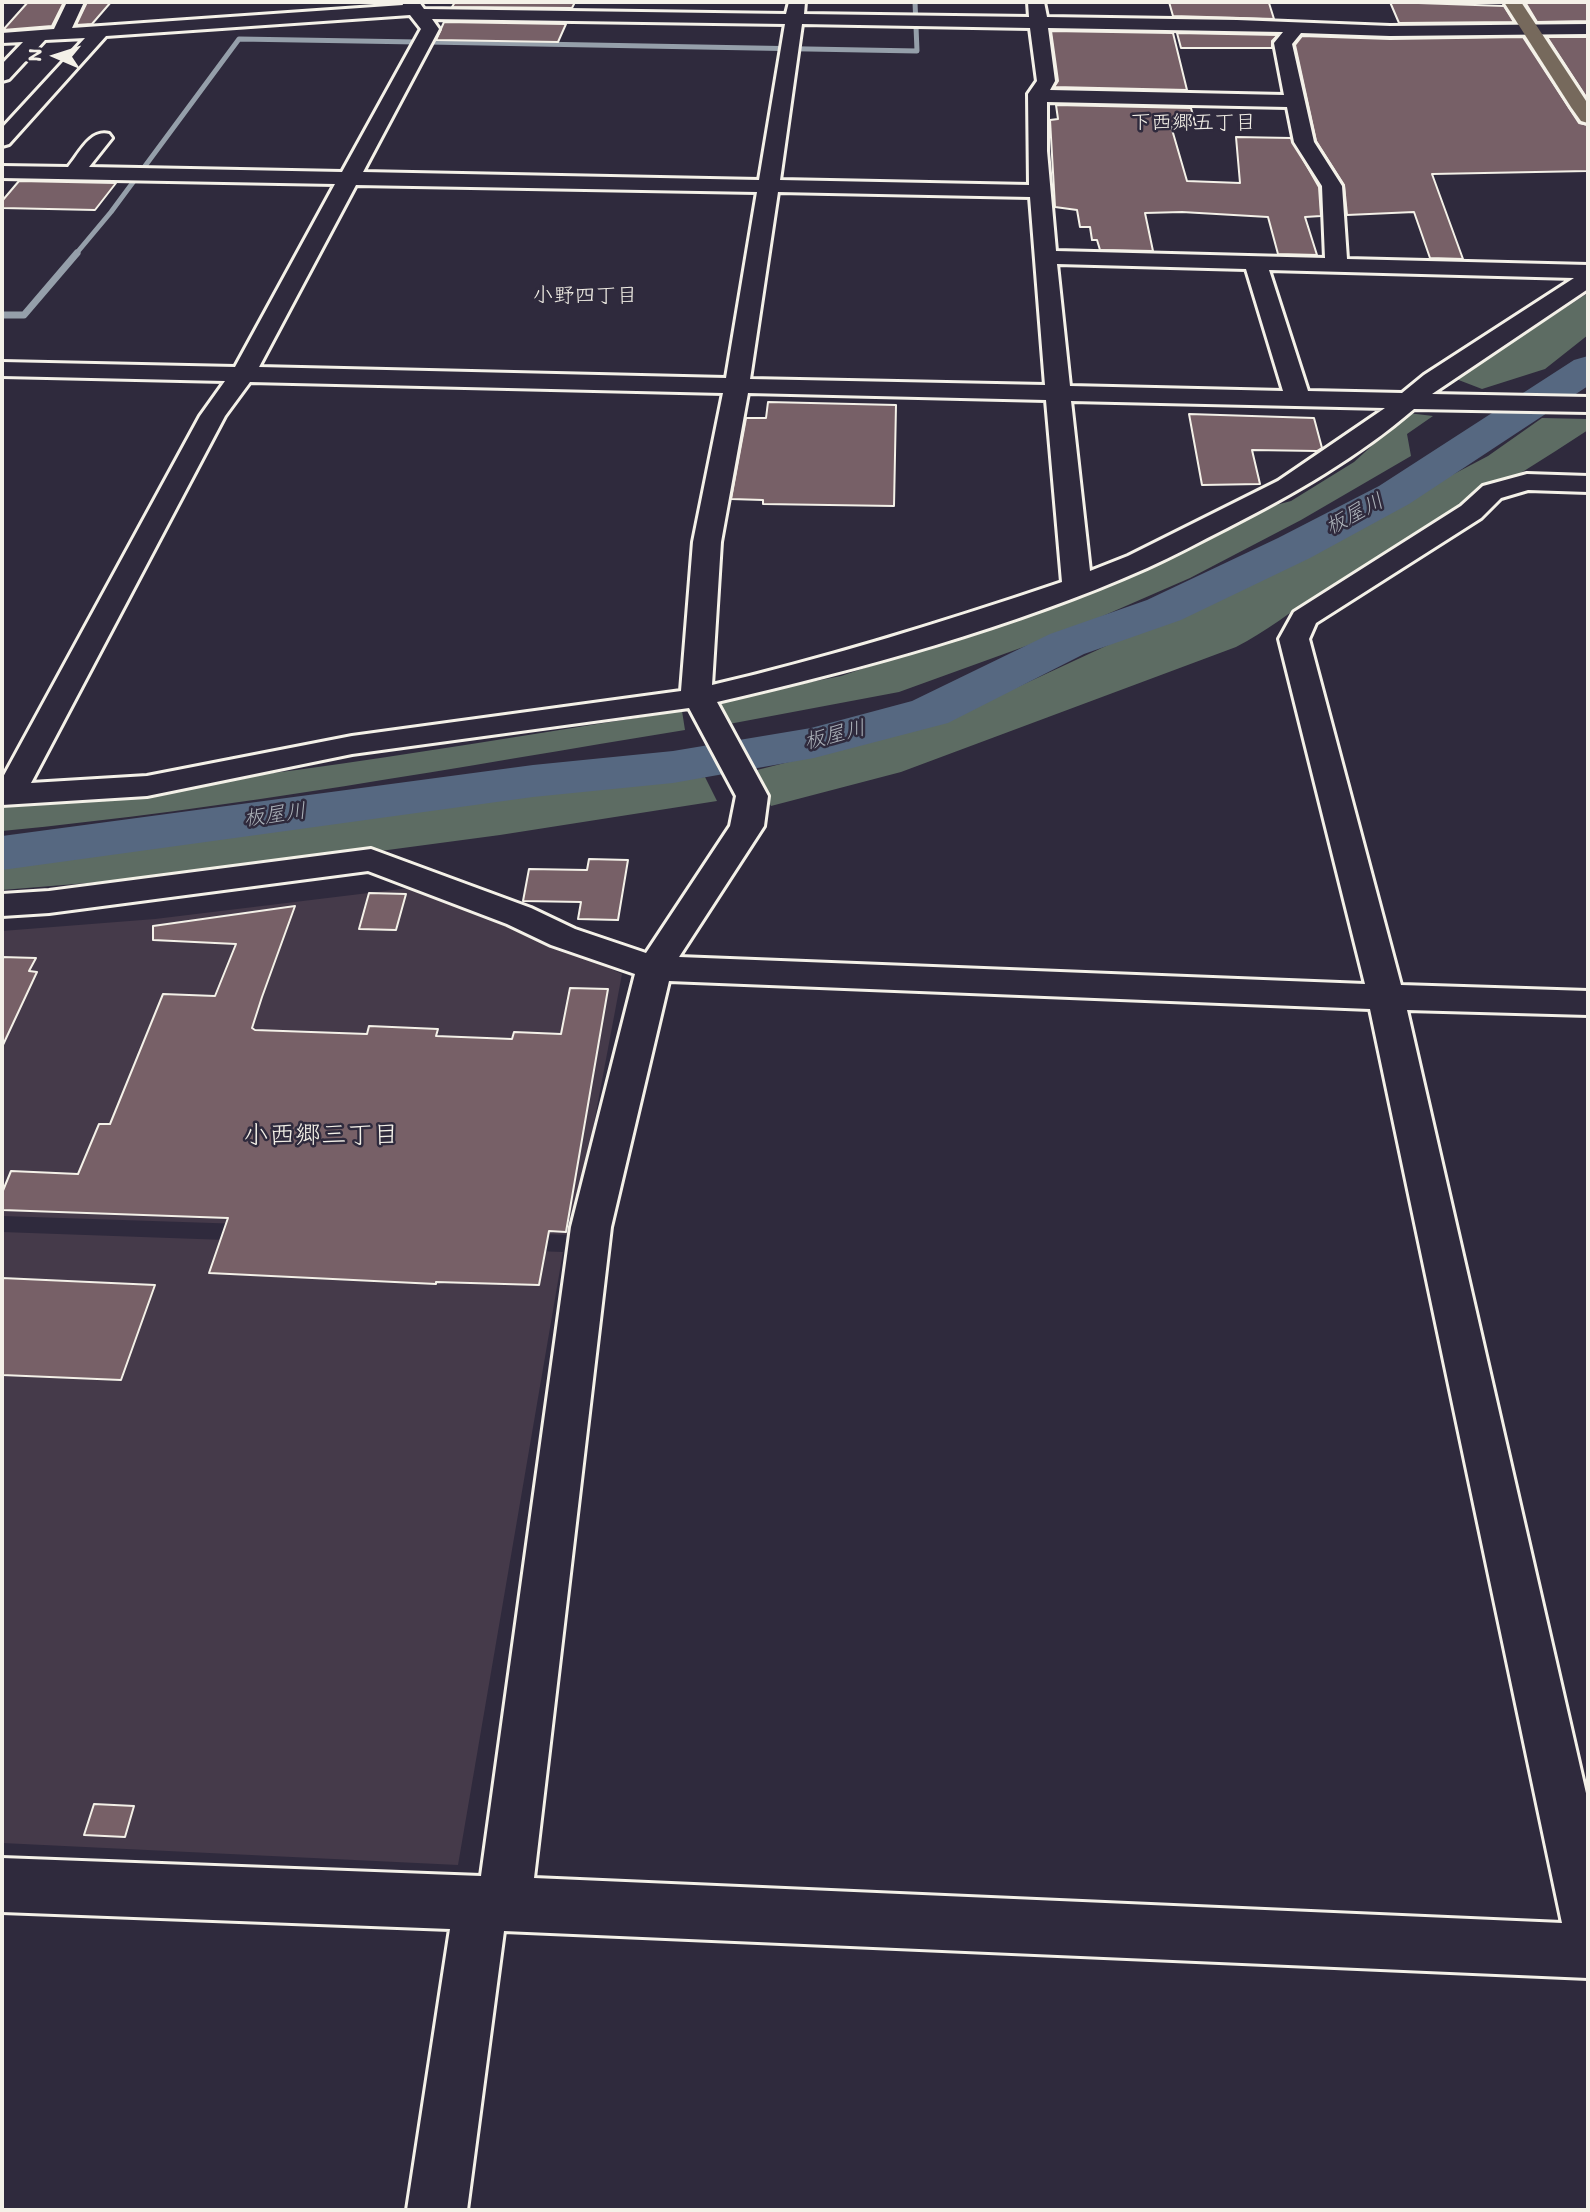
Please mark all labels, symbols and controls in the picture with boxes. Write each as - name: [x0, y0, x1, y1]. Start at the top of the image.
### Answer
- north arrow: [21, 21, 91, 91]
- text: N: [23, 48, 46, 62]
- district label: 下西郷五丁目: [1130, 111, 1256, 137]
- district label: 小野四丁目: [533, 284, 637, 310]
- water label: 板屋川: [1321, 489, 1389, 541]
- water label: 板屋川: [801, 716, 869, 756]
- water label: 板屋川: [242, 799, 308, 833]
- district label: 小西郷三丁目: [243, 1120, 399, 1152]

